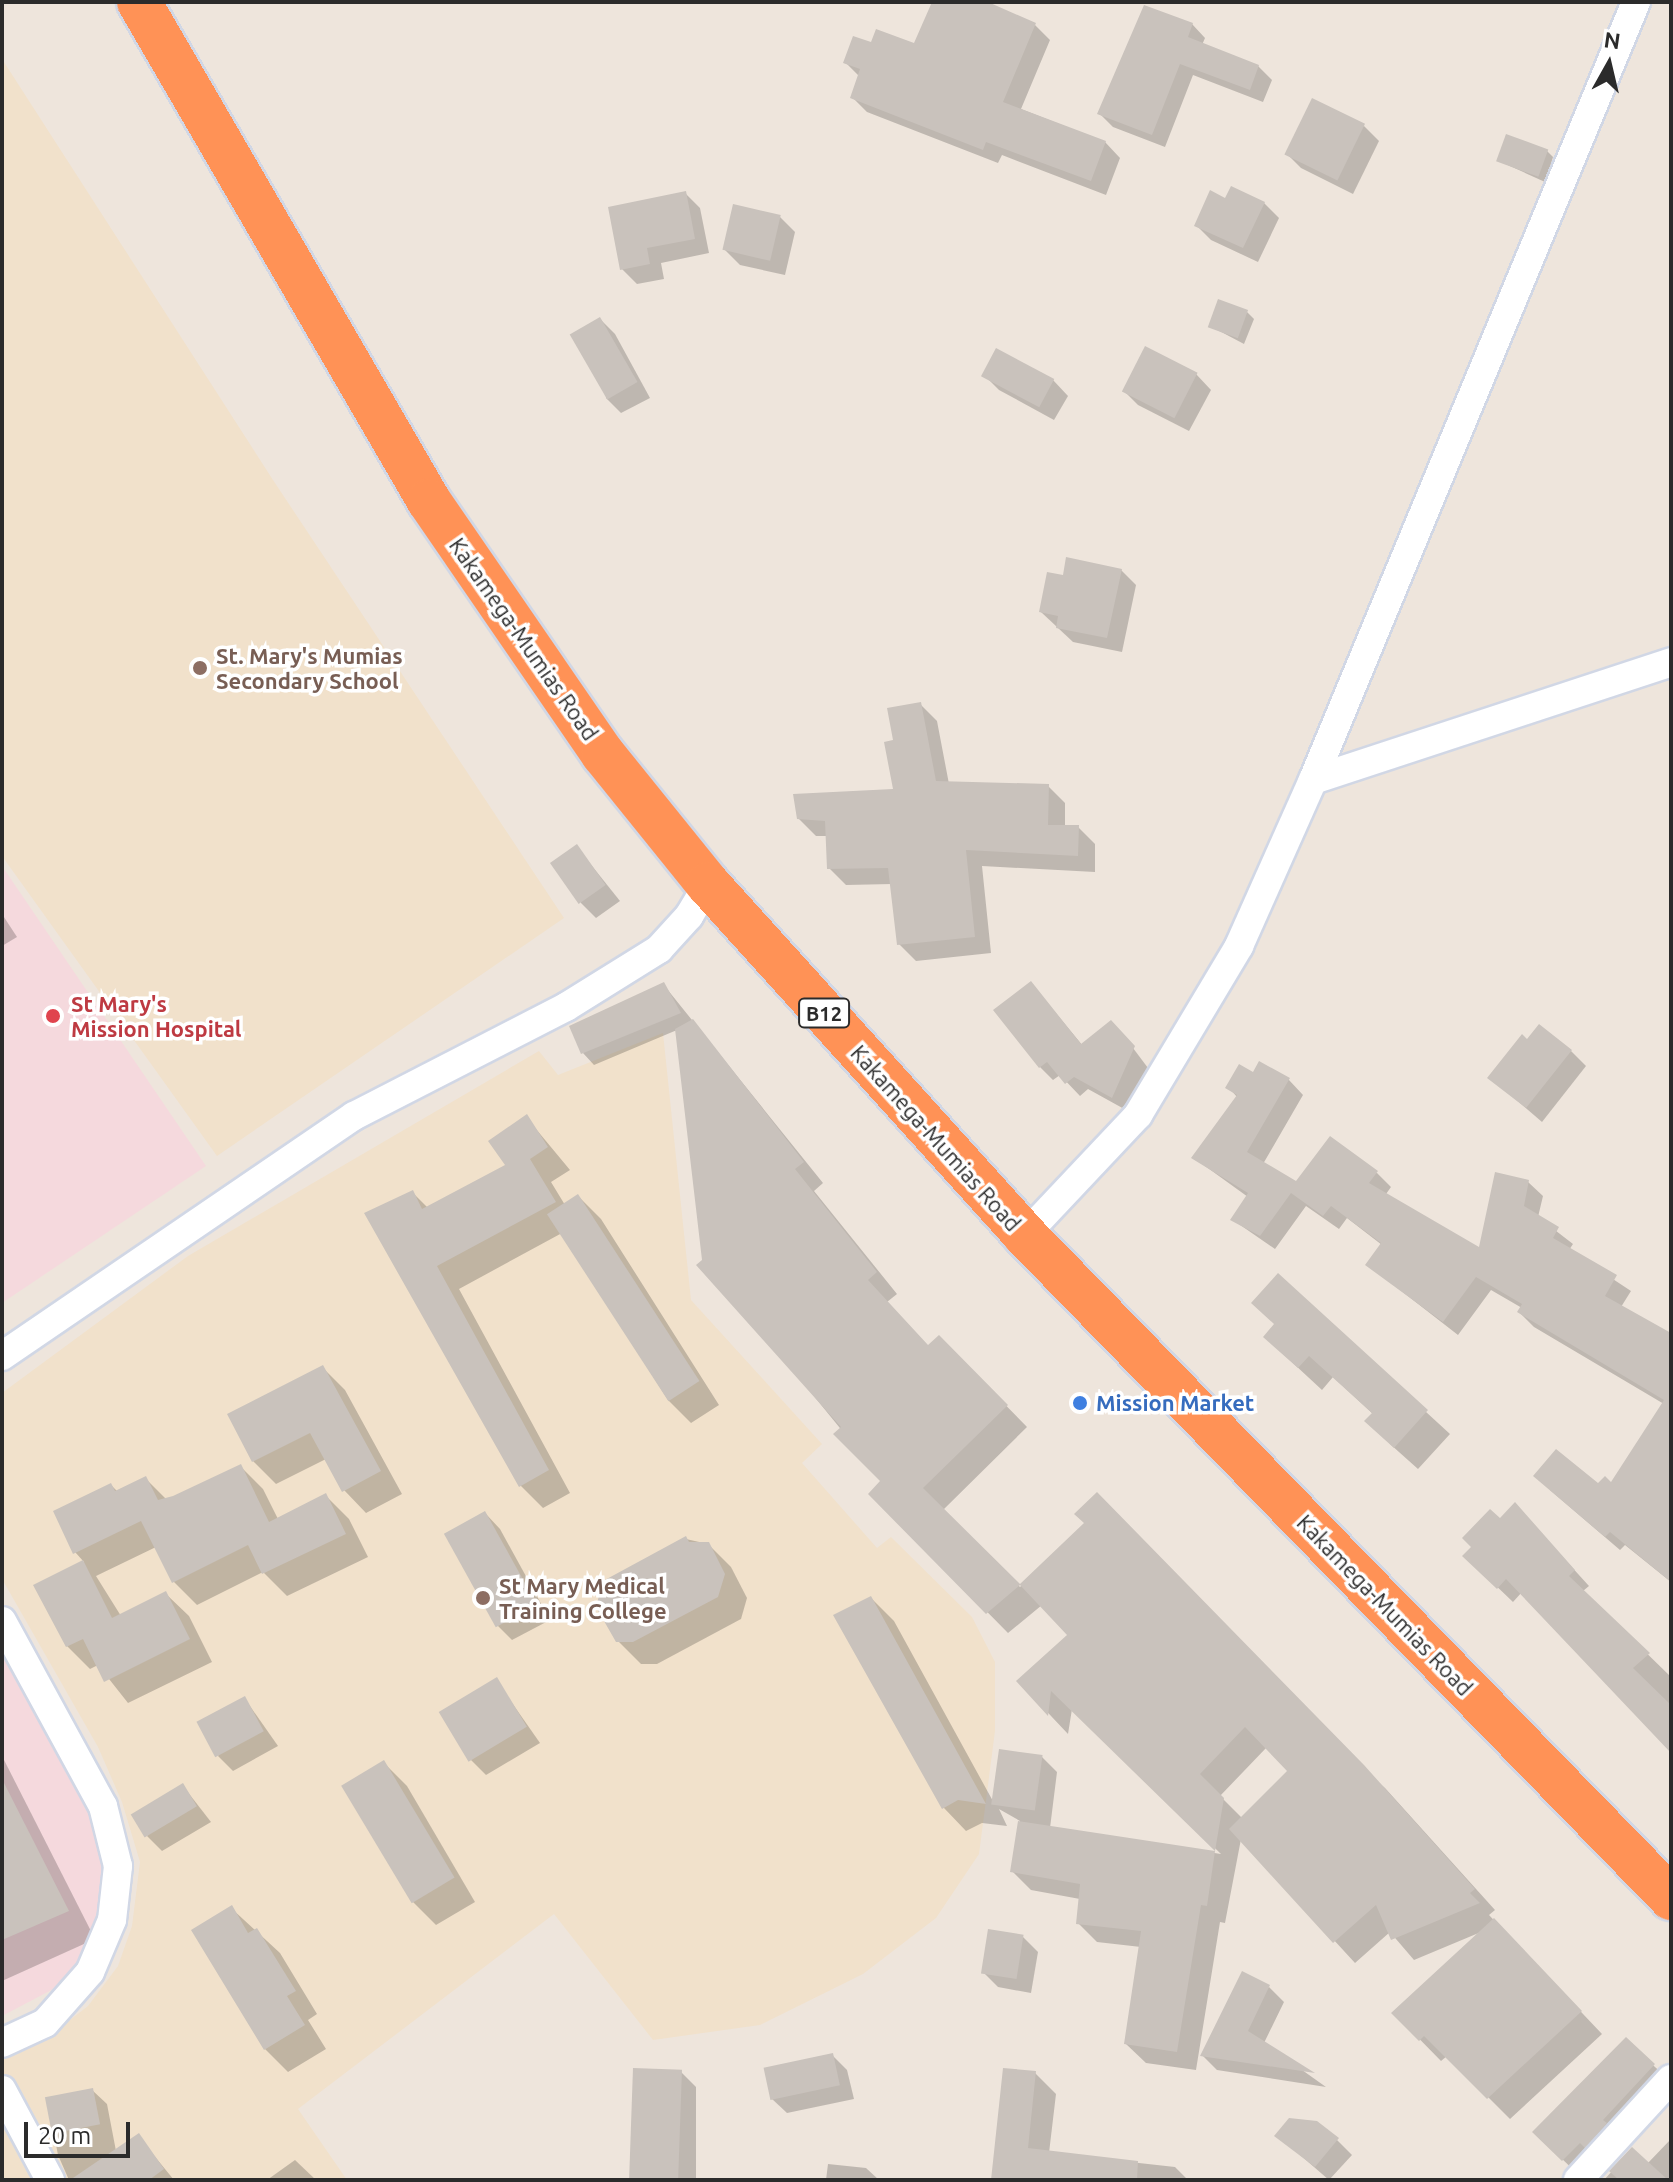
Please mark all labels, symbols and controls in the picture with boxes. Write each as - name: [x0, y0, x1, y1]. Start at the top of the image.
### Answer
- north arrow: [1569, 24, 1649, 104]
- text: N: [1603, 26, 1622, 53]
- street label: Kakamega-Mumias Road: [444, 533, 604, 745]
- place label: St. Mary's Mumias Secondary School: [216, 642, 403, 694]
- marker: St. Mary's Mumias Secondary School: [191, 659, 209, 677]
- place label: St Mary's Mission Hospital: [71, 990, 242, 1042]
- road number: B12: [798, 997, 850, 1029]
- marker: St Mary's Mission Hospital: [42, 1005, 64, 1027]
- street label: Kakamega-Mumias Road: [846, 1040, 1026, 1236]
- place label: Mission Market: [1096, 1390, 1254, 1416]
- marker: Mission Market: [1071, 1394, 1089, 1412]
- street label: Kakamega-Mumias Road: [1292, 1509, 1478, 1701]
- place label: St Mary Medical Training College: [499, 1572, 667, 1624]
- marker: St Mary Medical Training College: [474, 1589, 492, 1607]
- scale bar: [28, 2106, 134, 2156]
- text: 20 m: [38, 2122, 91, 2149]

